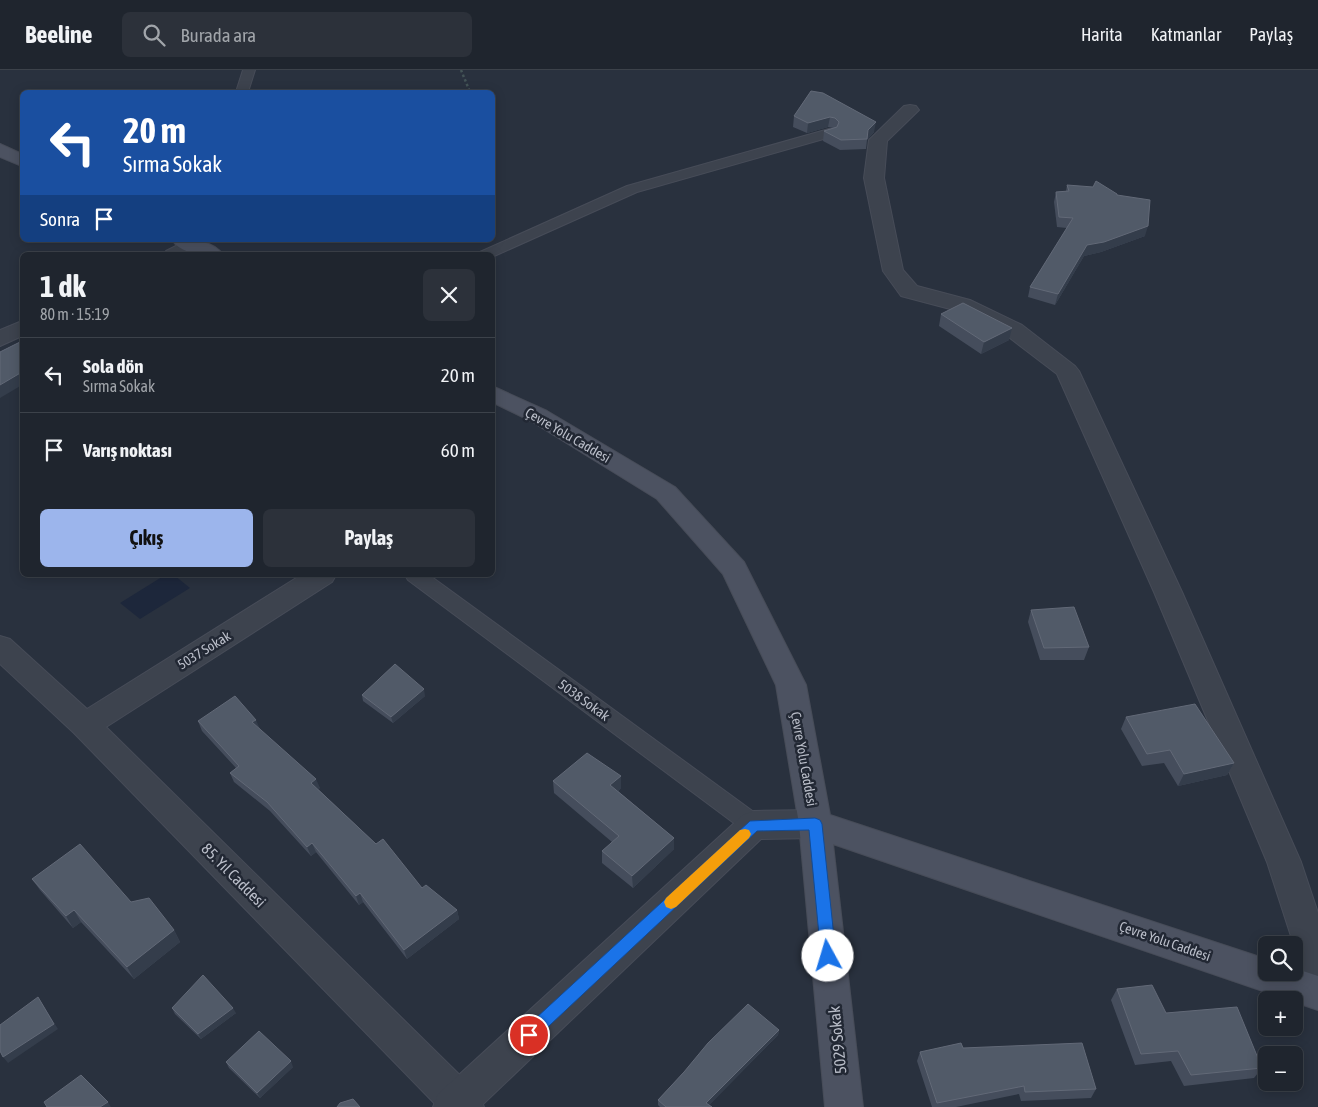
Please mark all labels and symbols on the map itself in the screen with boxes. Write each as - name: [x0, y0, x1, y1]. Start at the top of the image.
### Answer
- street label: Çevre Yolu Caddesi: [523, 404, 613, 466]
- street label: 5037 Sokak: [175, 627, 233, 673]
- street label: 5038 Sokak: [555, 676, 613, 724]
- street label: Çevre Yolu Caddesi: [788, 711, 820, 807]
- street label: 85. Yıl Caddesi: [198, 839, 270, 911]
- street label: Çevre Yolu Caddesi: [1117, 918, 1213, 964]
- position arrow: [801, 929, 853, 981]
- street label: 5029 Sokak: [824, 1005, 850, 1075]
- pin: [508, 1014, 550, 1056]

